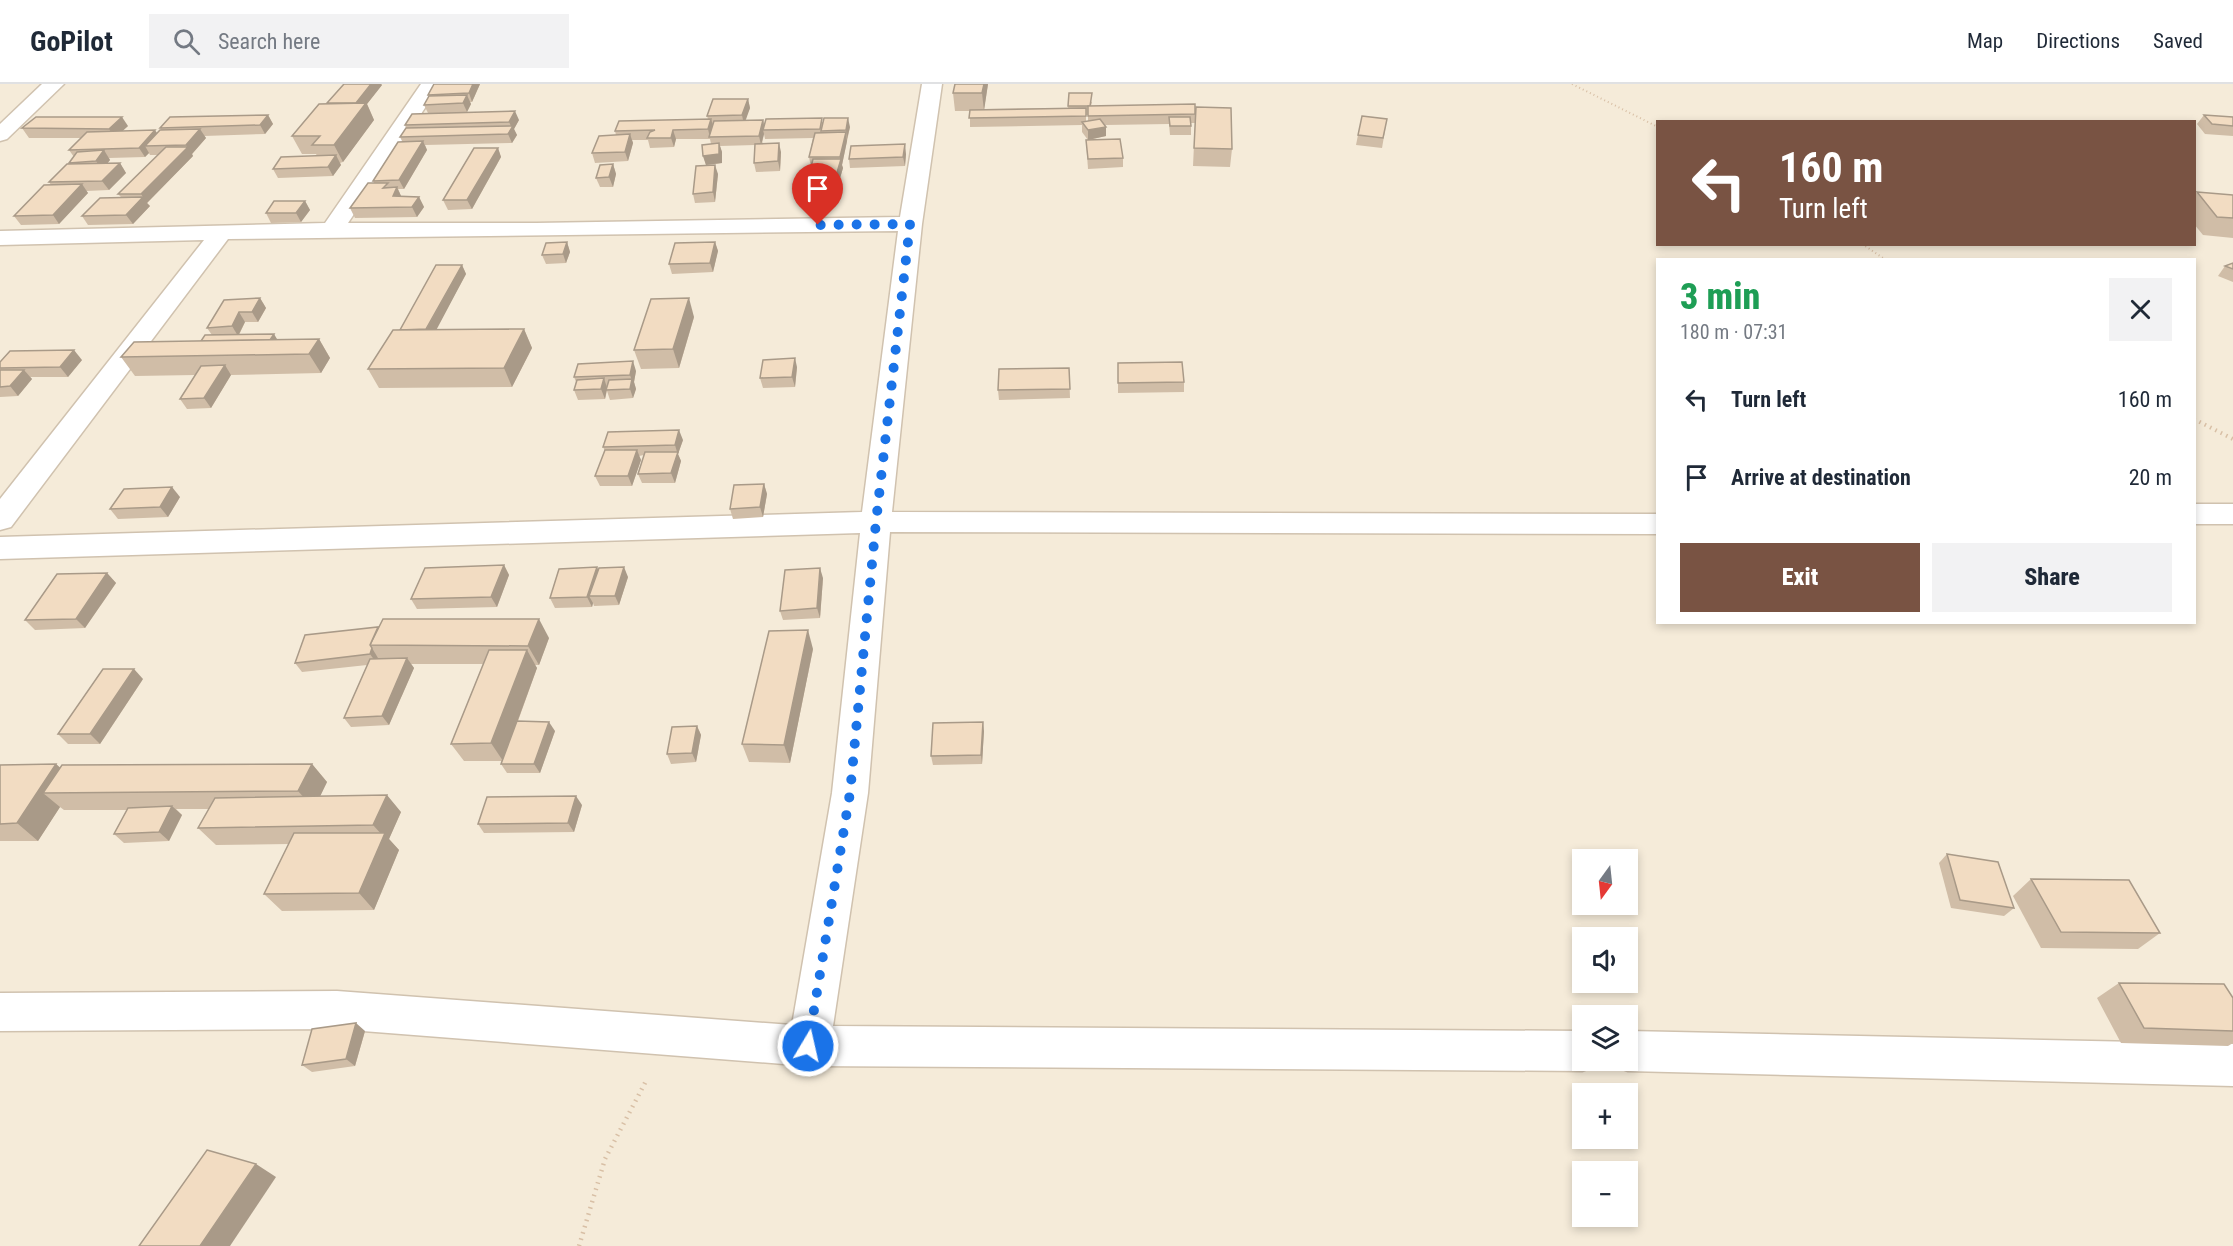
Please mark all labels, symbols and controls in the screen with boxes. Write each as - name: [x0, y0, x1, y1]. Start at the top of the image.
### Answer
- search box: [149, 14, 569, 68]
- text: GoPilot: [30, 25, 113, 58]
- icon: search: [170, 25, 203, 58]
- text: Search here: [218, 29, 320, 54]
- text: Map: [1967, 29, 2003, 53]
- text: Directions: [2036, 29, 2120, 53]
- text: Saved: [2153, 29, 2203, 53]
- text: 160 m: [1779, 143, 1884, 192]
- icon: left: [1680, 144, 1758, 222]
- pin: [792, 163, 843, 225]
- icon: arrive: [801, 172, 834, 205]
- text: Turn left: [1779, 193, 1868, 225]
- text: 3 min: [1680, 276, 1760, 318]
- button: close: [2109, 278, 2172, 341]
- text: 180 m · 07:31: [1680, 320, 1787, 344]
- icon: left: [1680, 383, 1713, 416]
- text: Turn left: [1731, 387, 1806, 412]
- text: 160 m: [2118, 387, 2172, 412]
- icon: arrive: [1680, 461, 1713, 494]
- text: Arrive at destination: [1731, 465, 1911, 490]
- text: 20 m: [2129, 465, 2172, 490]
- button: Exit: [1680, 543, 1920, 612]
- button: Share: [1932, 543, 2172, 612]
- north arrow: [1572, 849, 1638, 915]
- map controls: [1572, 849, 1638, 1227]
- button: sound: [1572, 927, 1638, 993]
- button: layers: [1572, 1005, 1638, 1071]
- position arrow: [776, 1014, 840, 1078]
- button: +: [1572, 1083, 1638, 1149]
- button: −: [1572, 1161, 1638, 1227]

